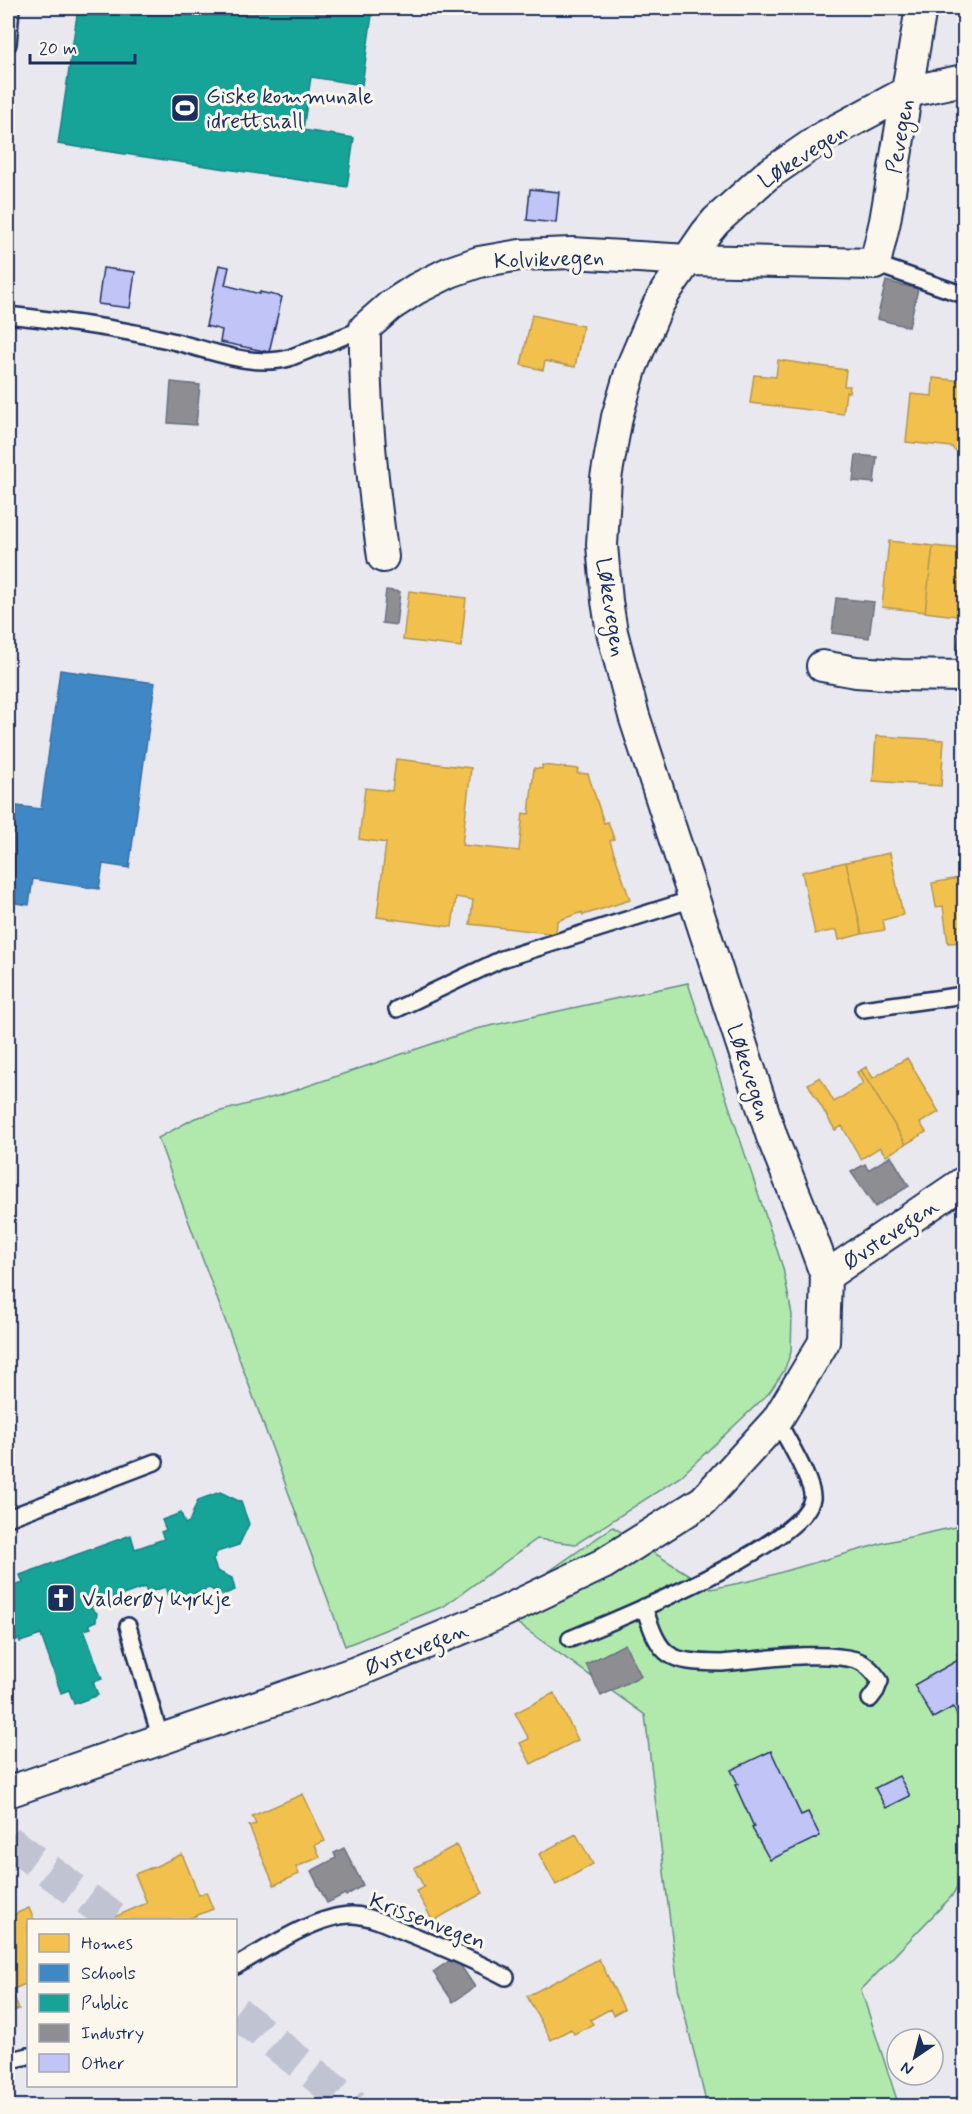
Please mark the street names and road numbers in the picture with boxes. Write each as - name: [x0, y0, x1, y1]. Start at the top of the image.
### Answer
- street label: Pevegen: [881, 97, 924, 176]
- street label: Løkevegen: [754, 118, 854, 198]
- street label: Kolvikvegen: [494, 244, 605, 279]
- street label: Løkevegen: [585, 556, 632, 659]
- street label: Løkevegen: [716, 1021, 777, 1125]
- street label: Øvstevegen: [838, 1193, 946, 1279]
- street label: Øvstevegen: [361, 1616, 474, 1686]
- street label: Krissenvegen: [365, 1887, 490, 1958]

